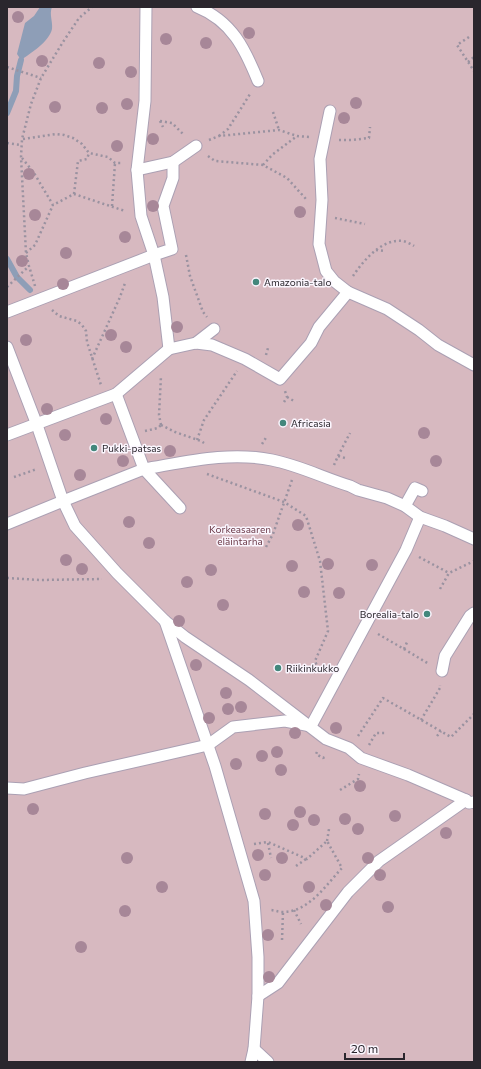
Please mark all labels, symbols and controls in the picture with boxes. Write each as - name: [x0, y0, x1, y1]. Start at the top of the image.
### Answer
- place label: Amazonia-talo: [264, 276, 331, 288]
- marker: Amazonia-talo: [251, 277, 261, 287]
- place label: Africasia: [291, 417, 331, 429]
- marker: Africasia: [278, 418, 288, 428]
- place label: Pukki-patsas: [102, 442, 162, 454]
- marker: Pukki-patsas: [89, 443, 99, 453]
- park label: Korkeasaaren eläintarha: [209, 523, 271, 547]
- place label: Borealia-talo: [360, 608, 419, 620]
- marker: Borealia-talo: [422, 609, 432, 619]
- place label: Riikinkukko: [286, 662, 339, 674]
- marker: Riikinkukko: [273, 663, 283, 673]
- scale bar: [345, 1035, 404, 1061]
- text: 20 m: [351, 1041, 378, 1055]

